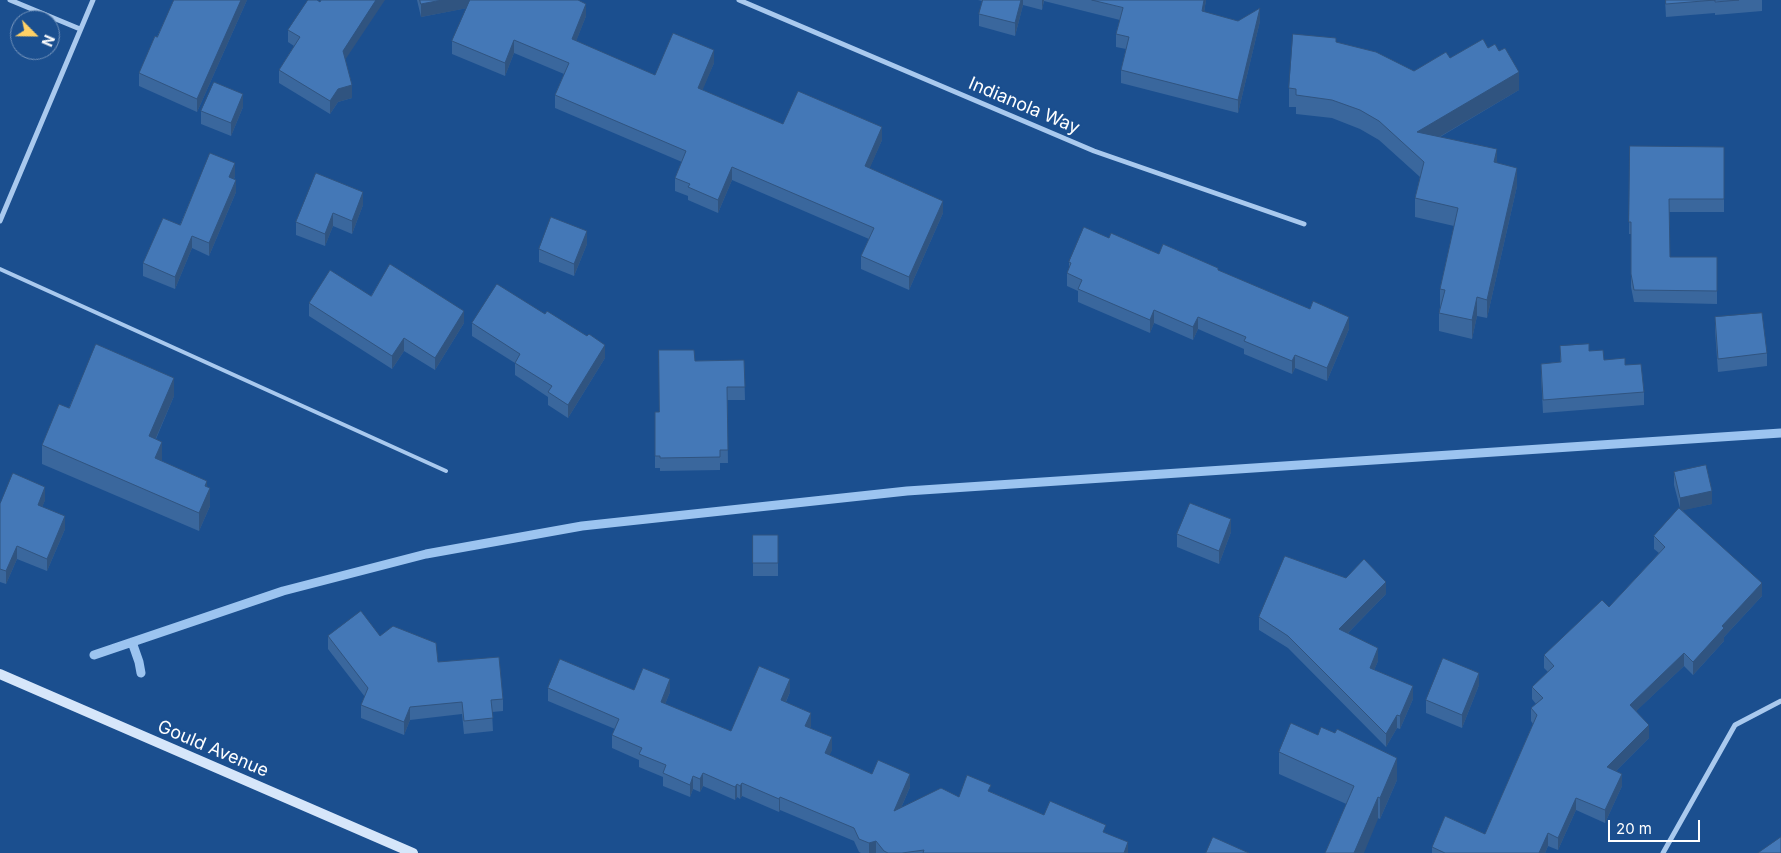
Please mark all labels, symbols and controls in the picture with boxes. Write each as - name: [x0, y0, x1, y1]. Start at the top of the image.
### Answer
- north arrow: [10, 10, 60, 60]
- text: N: [38, 32, 58, 49]
- street label: Indianola Way: [965, 73, 1083, 139]
- street label: Gould Avenue: [154, 716, 272, 782]
- scale bar: [1611, 810, 1704, 842]
- text: 20 m: [1616, 819, 1652, 838]

